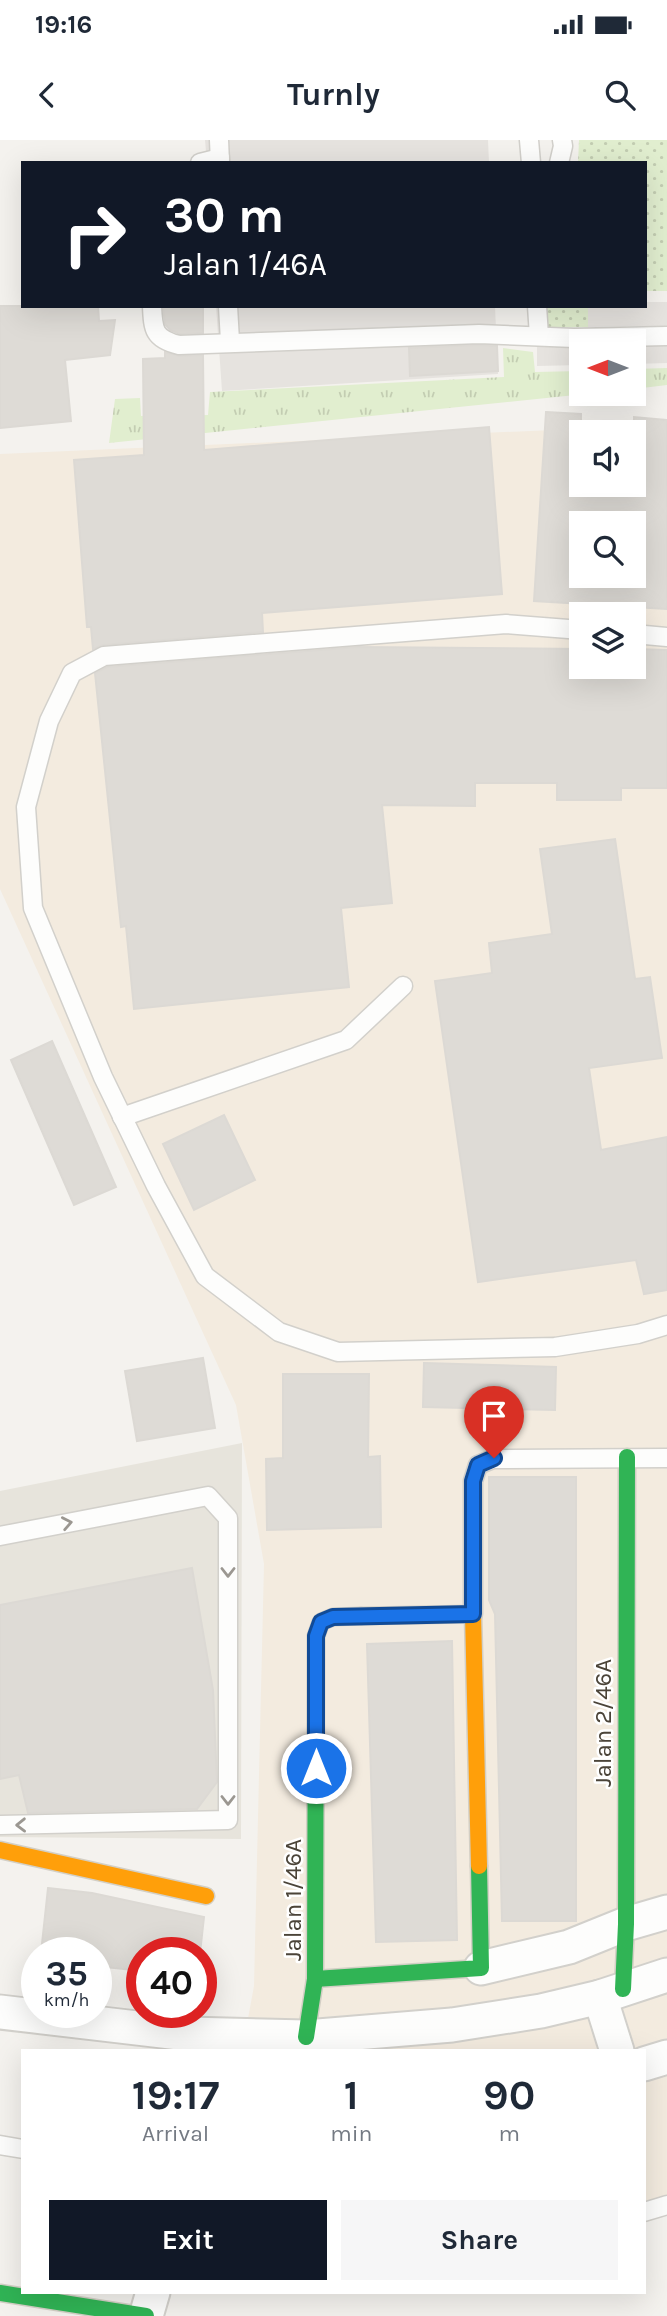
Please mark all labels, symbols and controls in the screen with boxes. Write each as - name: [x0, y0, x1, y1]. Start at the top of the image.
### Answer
- text: 19:16: [35, 9, 92, 40]
- icon: back: [28, 76, 66, 114]
- text: Turnly: [287, 76, 380, 113]
- icon: search: [601, 76, 639, 114]
- text: 30 m: [164, 187, 284, 244]
- icon: right: [49, 189, 140, 280]
- text: Jalan 1/46A: [164, 246, 327, 283]
- north arrow: [569, 329, 646, 406]
- map controls: [569, 329, 646, 679]
- button: sound: [569, 420, 646, 497]
- button: search: [569, 511, 646, 588]
- button: layers: [569, 602, 646, 679]
- pin: [464, 1386, 524, 1458]
- icon: arrive: [475, 1397, 513, 1435]
- one-way arrow: [61, 1516, 73, 1531]
- one-way arrow: [220, 1567, 236, 1578]
- street label: Jalan 2/46A: [589, 1659, 617, 1787]
- position arrow: [279, 1731, 353, 1805]
- one-way arrow: [220, 1795, 236, 1805]
- one-way arrow: [15, 1817, 25, 1833]
- street label: Jalan 1/46A: [279, 1839, 307, 1961]
- speed limit sign: 40: [126, 1937, 217, 2028]
- text: 35: [45, 1953, 88, 1994]
- text: km/h: [44, 1989, 89, 2011]
- text: 19:17: [132, 2070, 219, 2120]
- text: 1: [344, 2070, 359, 2120]
- text: 90: [483, 2070, 535, 2120]
- text: Arrival: [142, 2120, 209, 2147]
- text: min: [330, 2120, 372, 2147]
- text: m: [498, 2120, 520, 2147]
- button: Exit: [49, 2200, 327, 2280]
- button: Share: [341, 2200, 618, 2280]

